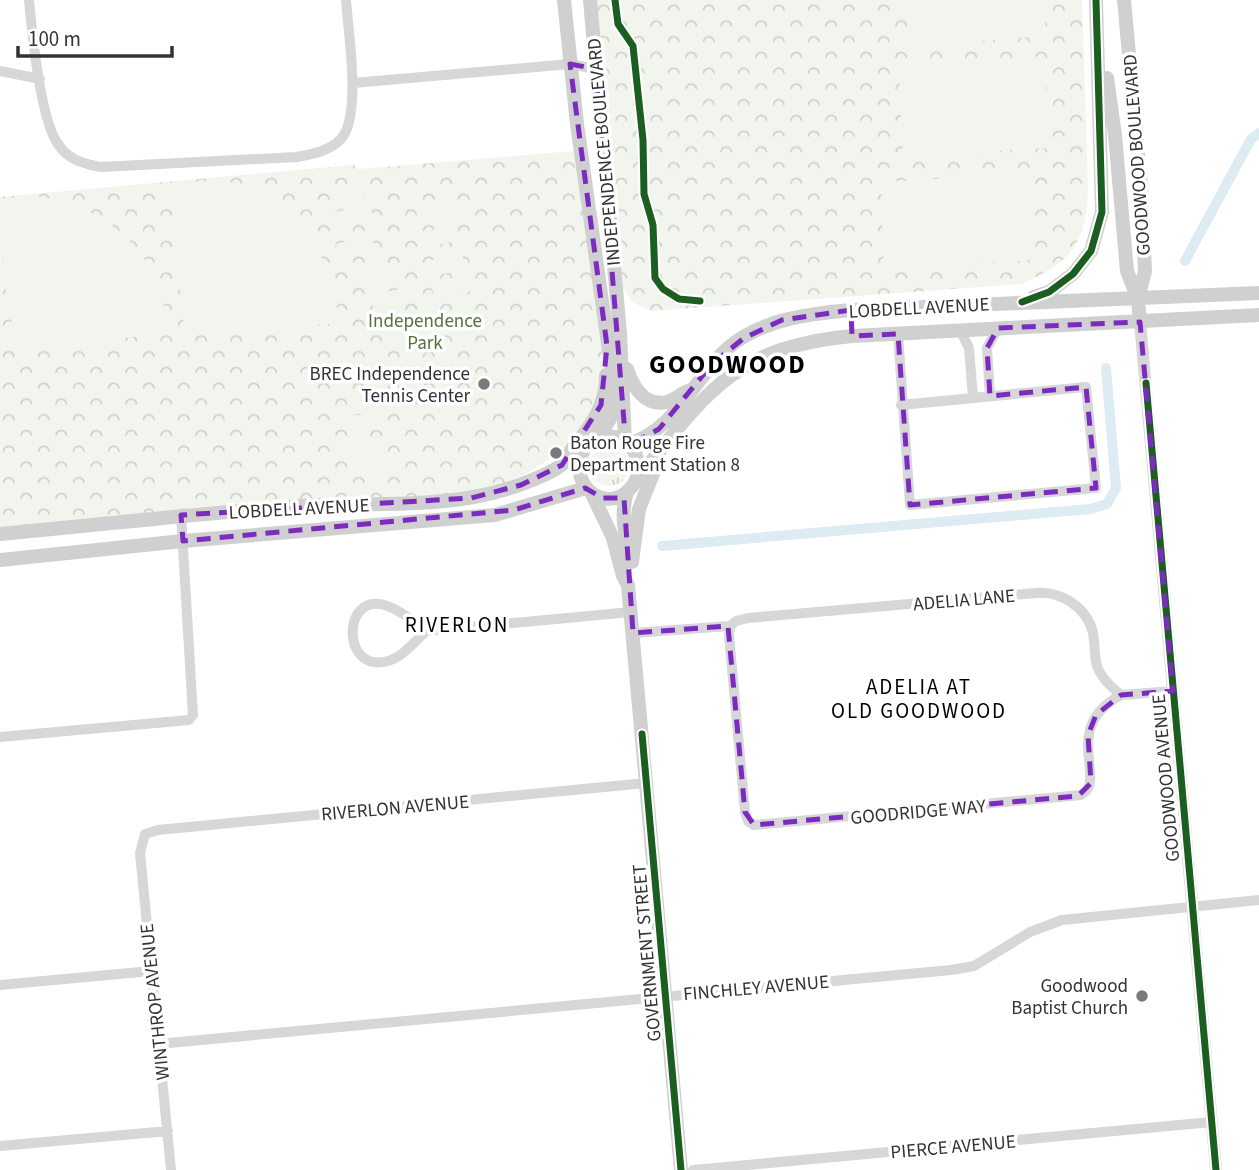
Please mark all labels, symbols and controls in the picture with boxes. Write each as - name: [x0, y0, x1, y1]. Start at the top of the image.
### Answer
- scale bar: [18, 14, 172, 58]
- text: 100 m: [28, 24, 81, 54]
- street label: INDEPENDENCE BOULEVARD: [581, 37, 628, 267]
- street label: GOODWOOD BOULEVARD: [1117, 53, 1158, 256]
- street label: LOBDELL AVENUE: [848, 291, 990, 326]
- park label: Independence Park: [368, 308, 482, 357]
- district label: GOODWOOD: [649, 346, 807, 383]
- place label: BREC Independence Tennis Center: [310, 361, 470, 410]
- marker: BREC Independence Tennis Center: [476, 376, 492, 392]
- place label: Baton Rouge Fire Department Station 8: [570, 430, 740, 479]
- marker: Baton Rouge Fire Department Station 8: [548, 445, 564, 461]
- street label: LOBDELL AVENUE: [228, 492, 370, 527]
- street label: ADELIA LANE: [912, 583, 1016, 618]
- district label: RIVERLON: [405, 610, 509, 640]
- district label: ADELIA AT OLD GOODWOOD: [831, 672, 1007, 726]
- street label: GOODWOOD AVENUE: [1146, 693, 1187, 863]
- street label: RIVERLON AVENUE: [320, 789, 470, 828]
- street label: GOODRIDGE WAY: [849, 793, 988, 832]
- street label: GOVERNMENT STREET: [626, 863, 669, 1043]
- street label: WINTHROP AVENUE: [134, 922, 177, 1081]
- street label: FINCHLEY AVENUE: [682, 969, 830, 1008]
- place label: Goodwood Baptist Church: [1011, 973, 1128, 1022]
- marker: Goodwood Baptist Church: [1134, 988, 1150, 1004]
- street label: PIERCE AVENUE: [889, 1129, 1017, 1166]

